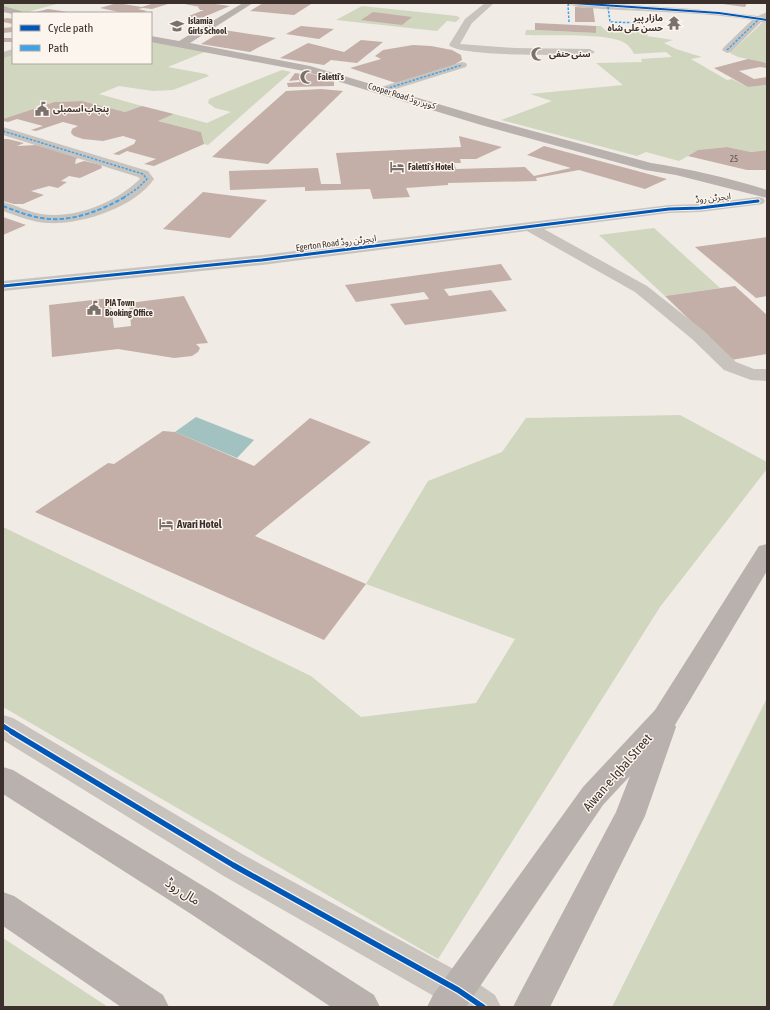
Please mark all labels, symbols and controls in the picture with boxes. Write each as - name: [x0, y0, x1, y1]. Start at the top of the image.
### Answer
- legend: [12, 12, 152, 64]
- place label: مازار پیر حسن علی شاہ: [607, 13, 663, 34]
- temple icon: مازار پیر حسن علی شاہ: [666, 15, 682, 31]
- place label: Islamia Girls School: [188, 16, 227, 36]
- school or university icon: Islamia Girls School: [169, 18, 185, 34]
- text: Cycle path: [48, 21, 93, 35]
- text: Path: [48, 41, 69, 55]
- mosque icon: سنی حنفی: [530, 46, 546, 62]
- place label: سنی حنفی: [549, 49, 591, 60]
- mosque icon: Faletti's: [299, 69, 315, 85]
- place label: Faletti's: [318, 72, 345, 82]
- street label: Cooper Road کوپر روڈ: [367, 81, 437, 112]
- public building icon: پنجاب اسمبلی: [34, 101, 50, 117]
- place label: پنجاب اسمبلی: [53, 104, 109, 116]
- house number: 25: [730, 154, 738, 164]
- hotel icon: Faletti's Hotel: [389, 159, 405, 175]
- place label: Faletti's Hotel: [408, 162, 454, 172]
- street label: ایجرٹن روڈ: [695, 191, 732, 206]
- street label: Egerton Road ایجرٹن روڈ: [295, 233, 377, 254]
- place label: PIA Town Booking Office: [105, 298, 153, 318]
- public building icon: PIA Town Booking Office: [86, 300, 102, 316]
- hotel icon: Avari Hotel: [158, 516, 174, 532]
- place label: Avari Hotel: [176, 518, 223, 530]
- street label: Aiwan-e-Iqbal Street: [580, 731, 655, 814]
- street label: مال روڈ: [162, 875, 203, 909]

